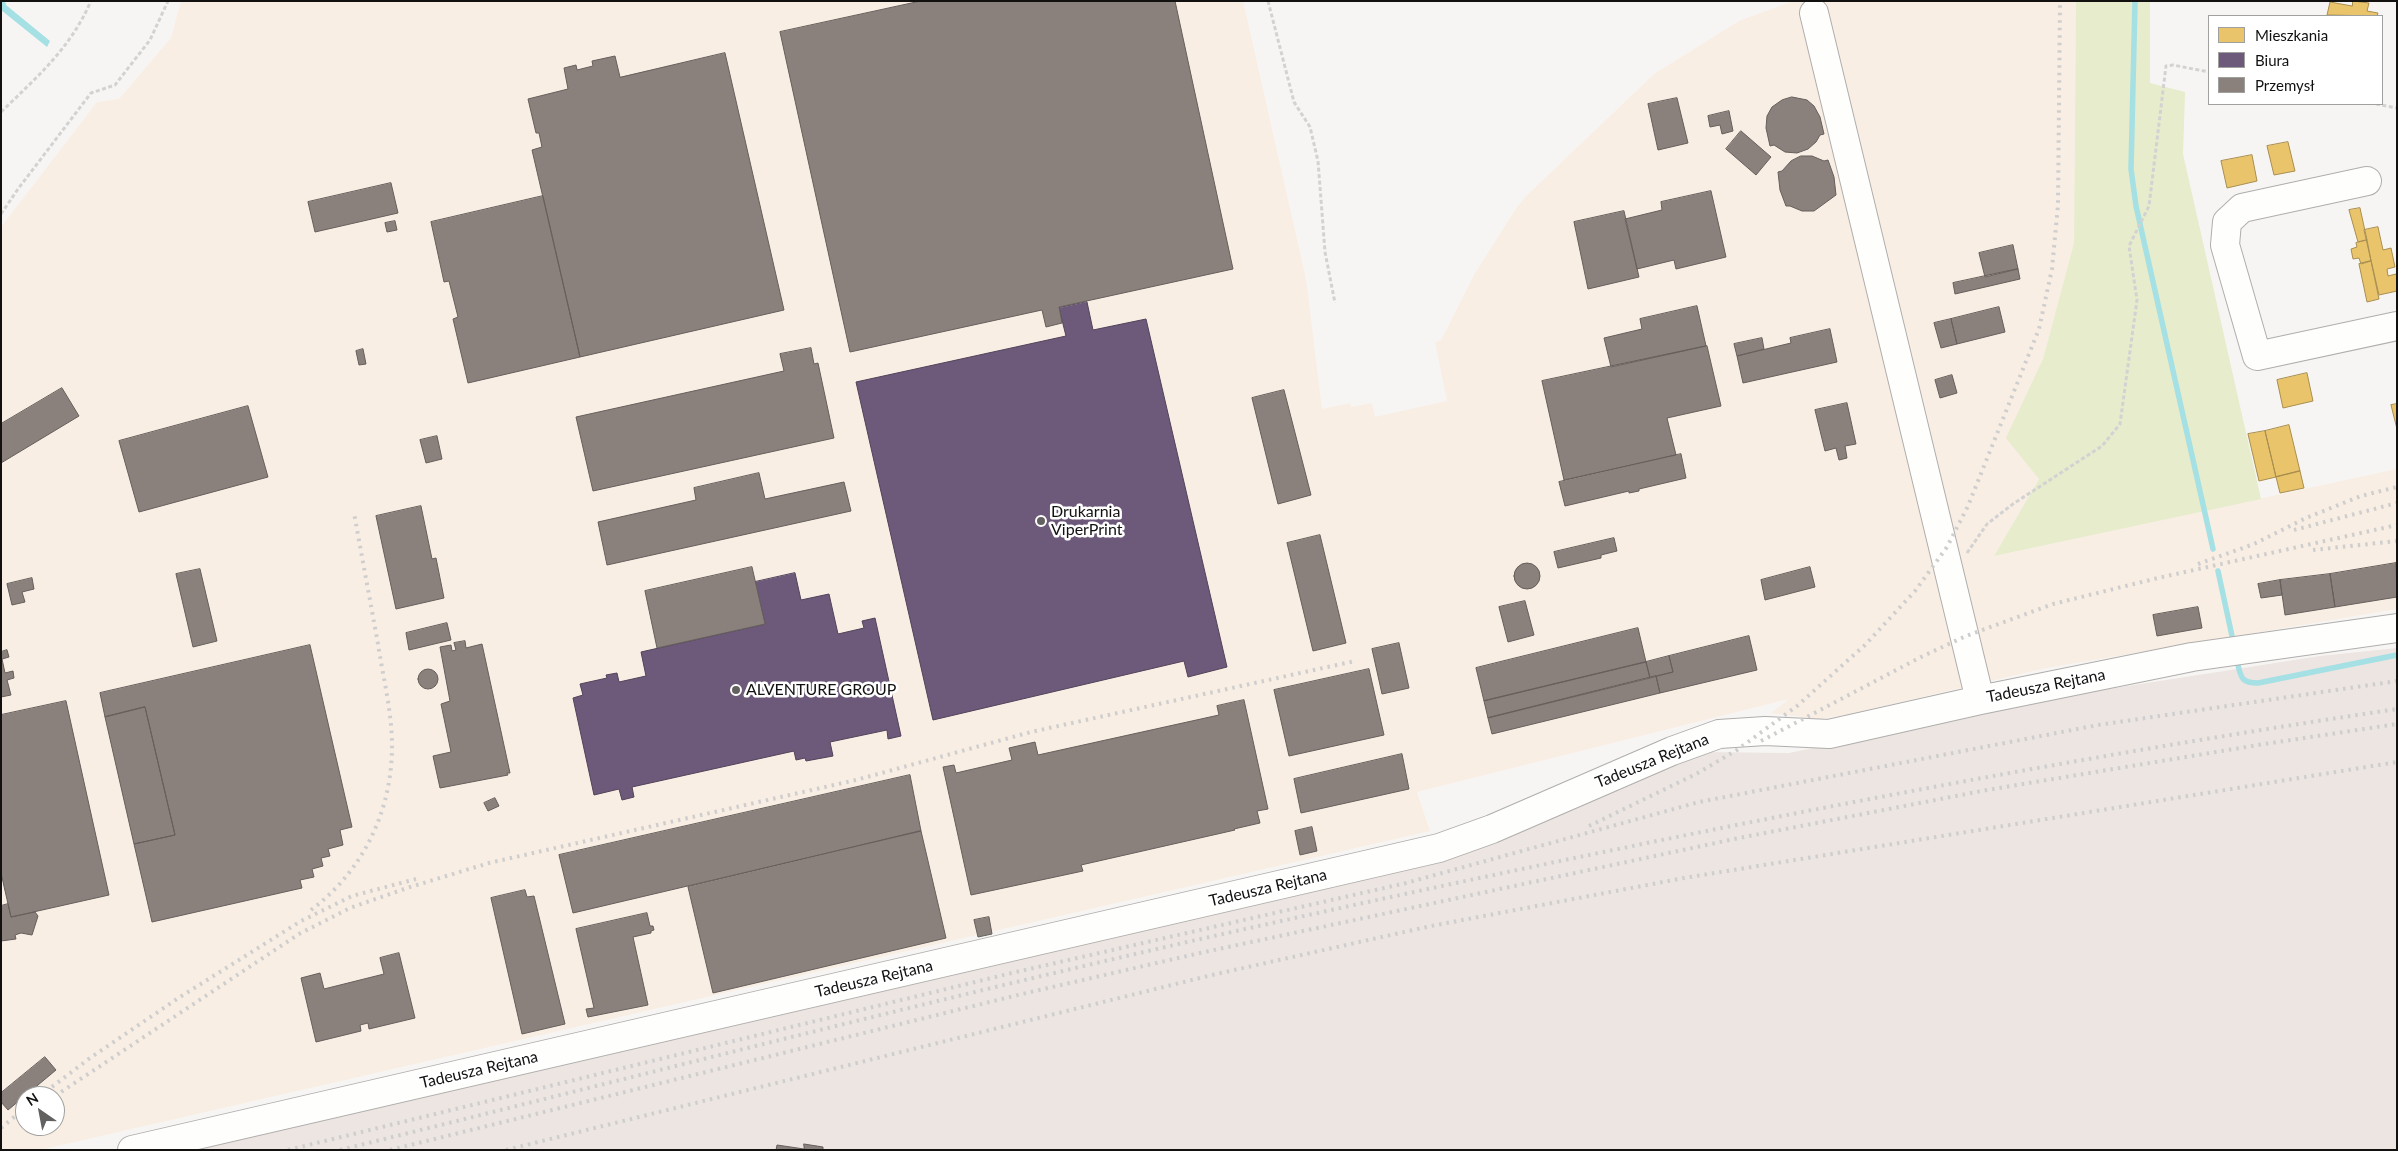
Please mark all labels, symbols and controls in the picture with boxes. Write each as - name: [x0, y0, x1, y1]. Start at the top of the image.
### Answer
- legend: [2208, 15, 2383, 105]
- text: Mieszkania: [2255, 26, 2328, 44]
- text: Biura: [2255, 51, 2289, 69]
- text: Przemysł: [2255, 76, 2315, 94]
- place label: Drukarnia ViperPrint: [1051, 502, 1122, 540]
- marker: Drukarnia ViperPrint: [1035, 515, 1047, 527]
- street label: Tadeusza Rejtana: [1985, 665, 2107, 707]
- place label: ALVENTURE GROUP: [746, 680, 896, 700]
- marker: ALVENTURE GROUP: [730, 684, 742, 696]
- street label: Tadeusza Rejtana: [1593, 730, 1711, 792]
- street label: Tadeusza Rejtana: [1207, 865, 1329, 911]
- street label: Tadeusza Rejtana: [813, 956, 935, 1002]
- street label: Tadeusza Rejtana: [418, 1047, 540, 1093]
- north arrow: [15, 1086, 65, 1136]
- text: N: [23, 1089, 41, 1109]

